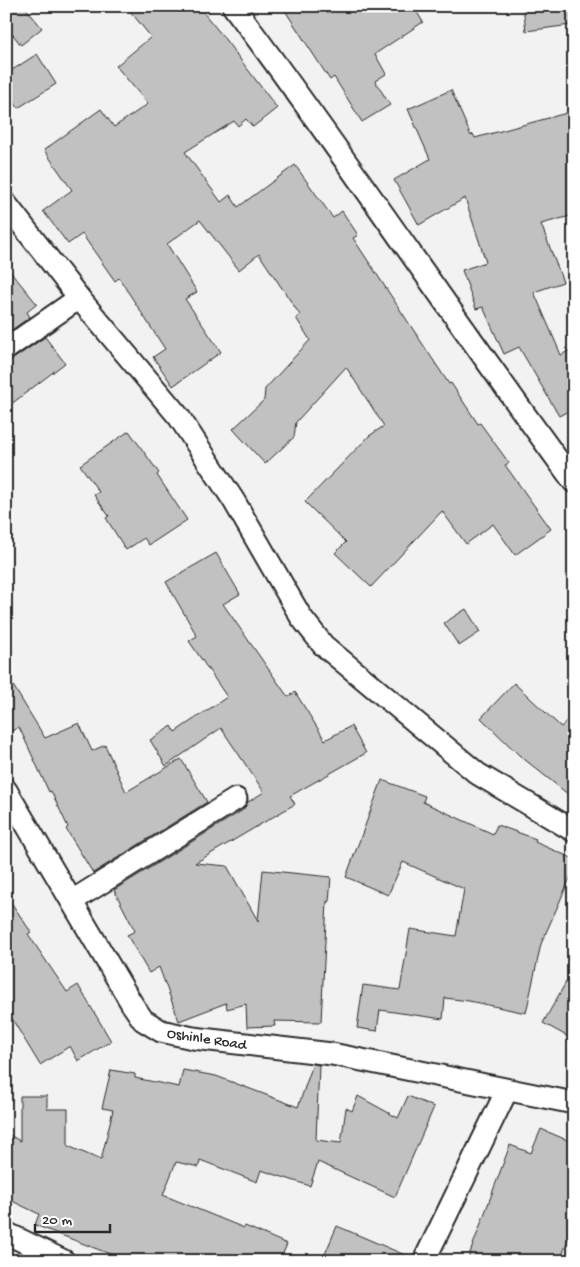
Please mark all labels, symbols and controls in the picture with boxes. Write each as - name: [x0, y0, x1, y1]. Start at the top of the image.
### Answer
- street label: Oshinle Road: [166, 1025, 249, 1055]
- scale bar: [35, 1202, 110, 1234]
- text: 20 m: [42, 1212, 72, 1230]

